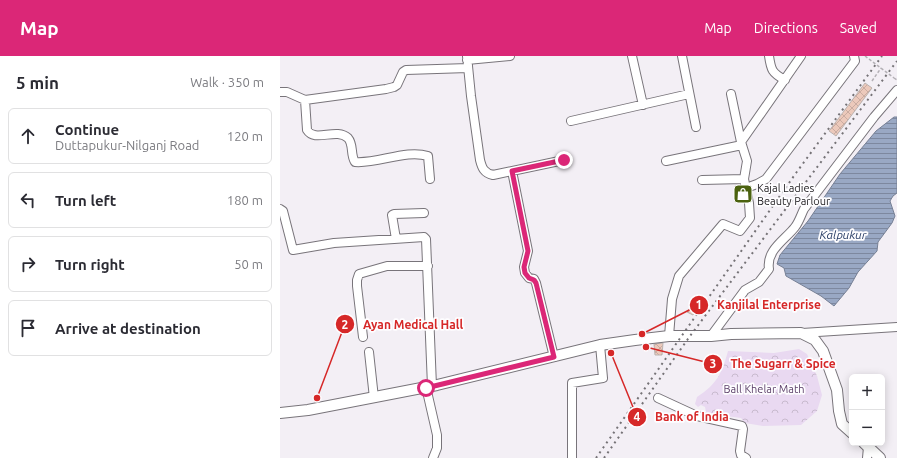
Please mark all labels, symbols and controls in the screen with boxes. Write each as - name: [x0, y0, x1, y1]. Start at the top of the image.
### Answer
- text: Map: [20, 17, 59, 39]
- text: Map: [704, 20, 732, 36]
- text: Directions: [754, 20, 818, 36]
- text: Saved: [840, 20, 877, 36]
- text: 5 min: [16, 73, 59, 92]
- text: Walk · 350 m: [190, 75, 264, 89]
- text: Continue: [55, 121, 119, 138]
- icon: ahead: [17, 125, 39, 147]
- text: 120 m: [227, 129, 263, 143]
- text: Duttapukur-Nilganj Road: [55, 138, 199, 152]
- route end: [555, 151, 573, 169]
- place label: Kajal Ladies Beauty Parlour: [757, 182, 831, 207]
- shop icon: Kajal Ladies Beauty Parlour: [732, 183, 754, 205]
- icon: left: [17, 189, 39, 211]
- text: Turn left: [55, 192, 116, 209]
- text: 180 m: [227, 193, 263, 207]
- water label: Kalpukur: [820, 228, 867, 241]
- icon: right: [17, 253, 39, 275]
- text: Turn right: [55, 256, 125, 273]
- text: 50 m: [234, 257, 263, 271]
- callout: Kanjilal Enterprise: [689, 293, 829, 317]
- text: 1: [696, 298, 702, 311]
- text: Kanjilal Enterprise: [717, 298, 821, 311]
- callout: Ayan Medical Hall: [335, 312, 471, 336]
- icon: arrive: [17, 317, 39, 339]
- text: 2: [342, 318, 349, 331]
- text: Ayan Medical Hall: [363, 318, 463, 331]
- text: Arrive at destination: [55, 320, 201, 337]
- callout: The Sugarr & Spice: [703, 352, 844, 376]
- text: 3: [710, 357, 716, 370]
- text: The Sugarr & Spice: [730, 357, 836, 370]
- map controls: [849, 374, 885, 446]
- button: +: [849, 374, 885, 410]
- route start: [417, 379, 435, 397]
- park label: Ball Khelar Math: [723, 383, 805, 395]
- callout: Bank of India: [627, 405, 737, 429]
- text: 4: [634, 410, 641, 423]
- text: Bank of India: [655, 410, 729, 423]
- button: −: [849, 410, 885, 446]

